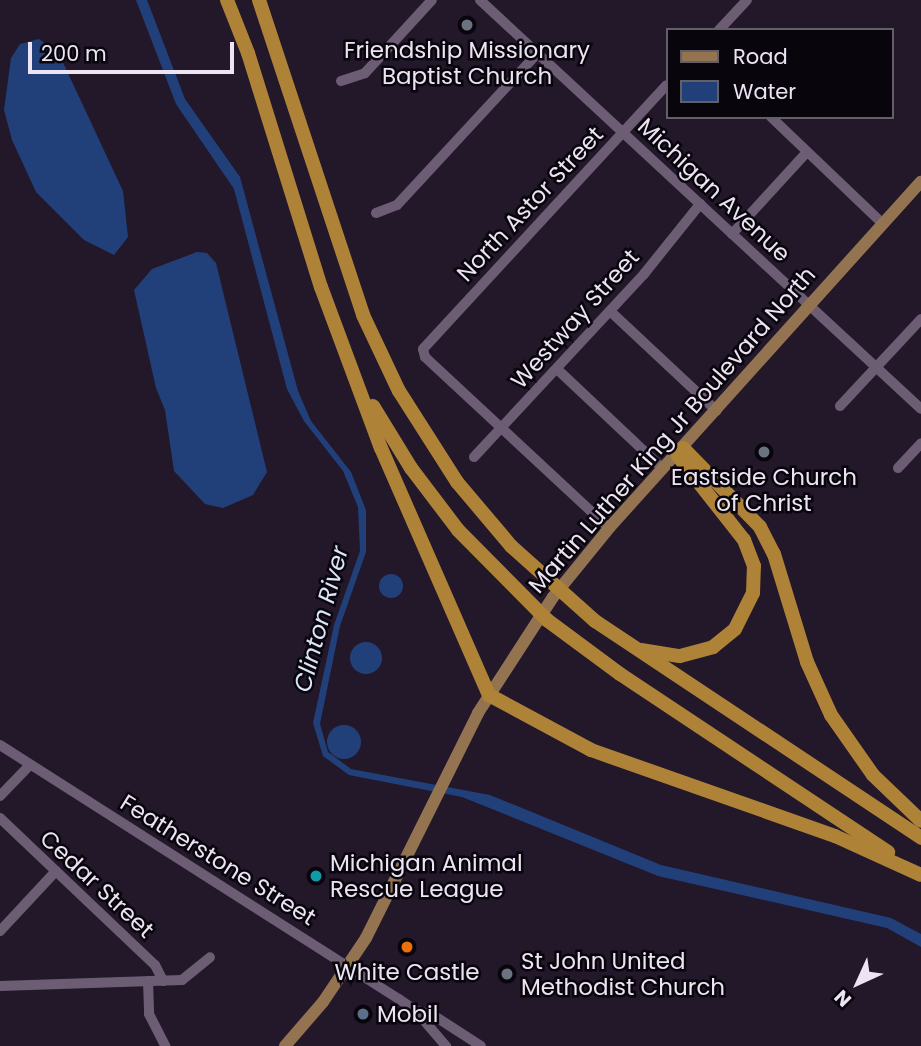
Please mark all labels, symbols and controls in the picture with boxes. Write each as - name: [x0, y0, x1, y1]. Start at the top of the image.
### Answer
- marker: Friendship Missionary Baptist Church: [459, 17, 475, 33]
- scale bar: [32, 28, 238, 72]
- legend: [666, 28, 893, 119]
- place label: Friendship Missionary Baptist Church: [344, 36, 590, 90]
- text: 200 m: [41, 39, 107, 68]
- text: Road: [733, 42, 788, 71]
- text: Water: [733, 77, 796, 106]
- street label: Michigan Avenue: [632, 112, 796, 268]
- street label: North Astor Street: [451, 121, 609, 287]
- street label: Westway Street: [505, 244, 645, 394]
- street label: Martin Luther King Jr Boulevard North: [523, 261, 821, 599]
- marker: Eastside Church of Christ: [756, 444, 772, 460]
- place label: Eastside Church of Christ: [671, 463, 857, 517]
- water label: Clinton River: [288, 543, 354, 695]
- street label: Featherstone Street: [115, 789, 321, 931]
- street label: Cedar Street: [35, 824, 159, 944]
- place label: Michigan Animal Rescue League: [330, 849, 523, 903]
- marker: Michigan Animal Rescue League: [308, 868, 324, 884]
- marker: White Castle: [399, 939, 415, 955]
- place label: St John United Methodist Church: [521, 947, 725, 1001]
- north arrow: [823, 948, 893, 1018]
- place label: White Castle: [334, 958, 480, 986]
- marker: St John United Methodist Church: [499, 966, 515, 982]
- text: N: [828, 984, 857, 1013]
- place label: Mobil: [377, 1000, 438, 1028]
- marker: Mobil: [355, 1006, 371, 1022]

